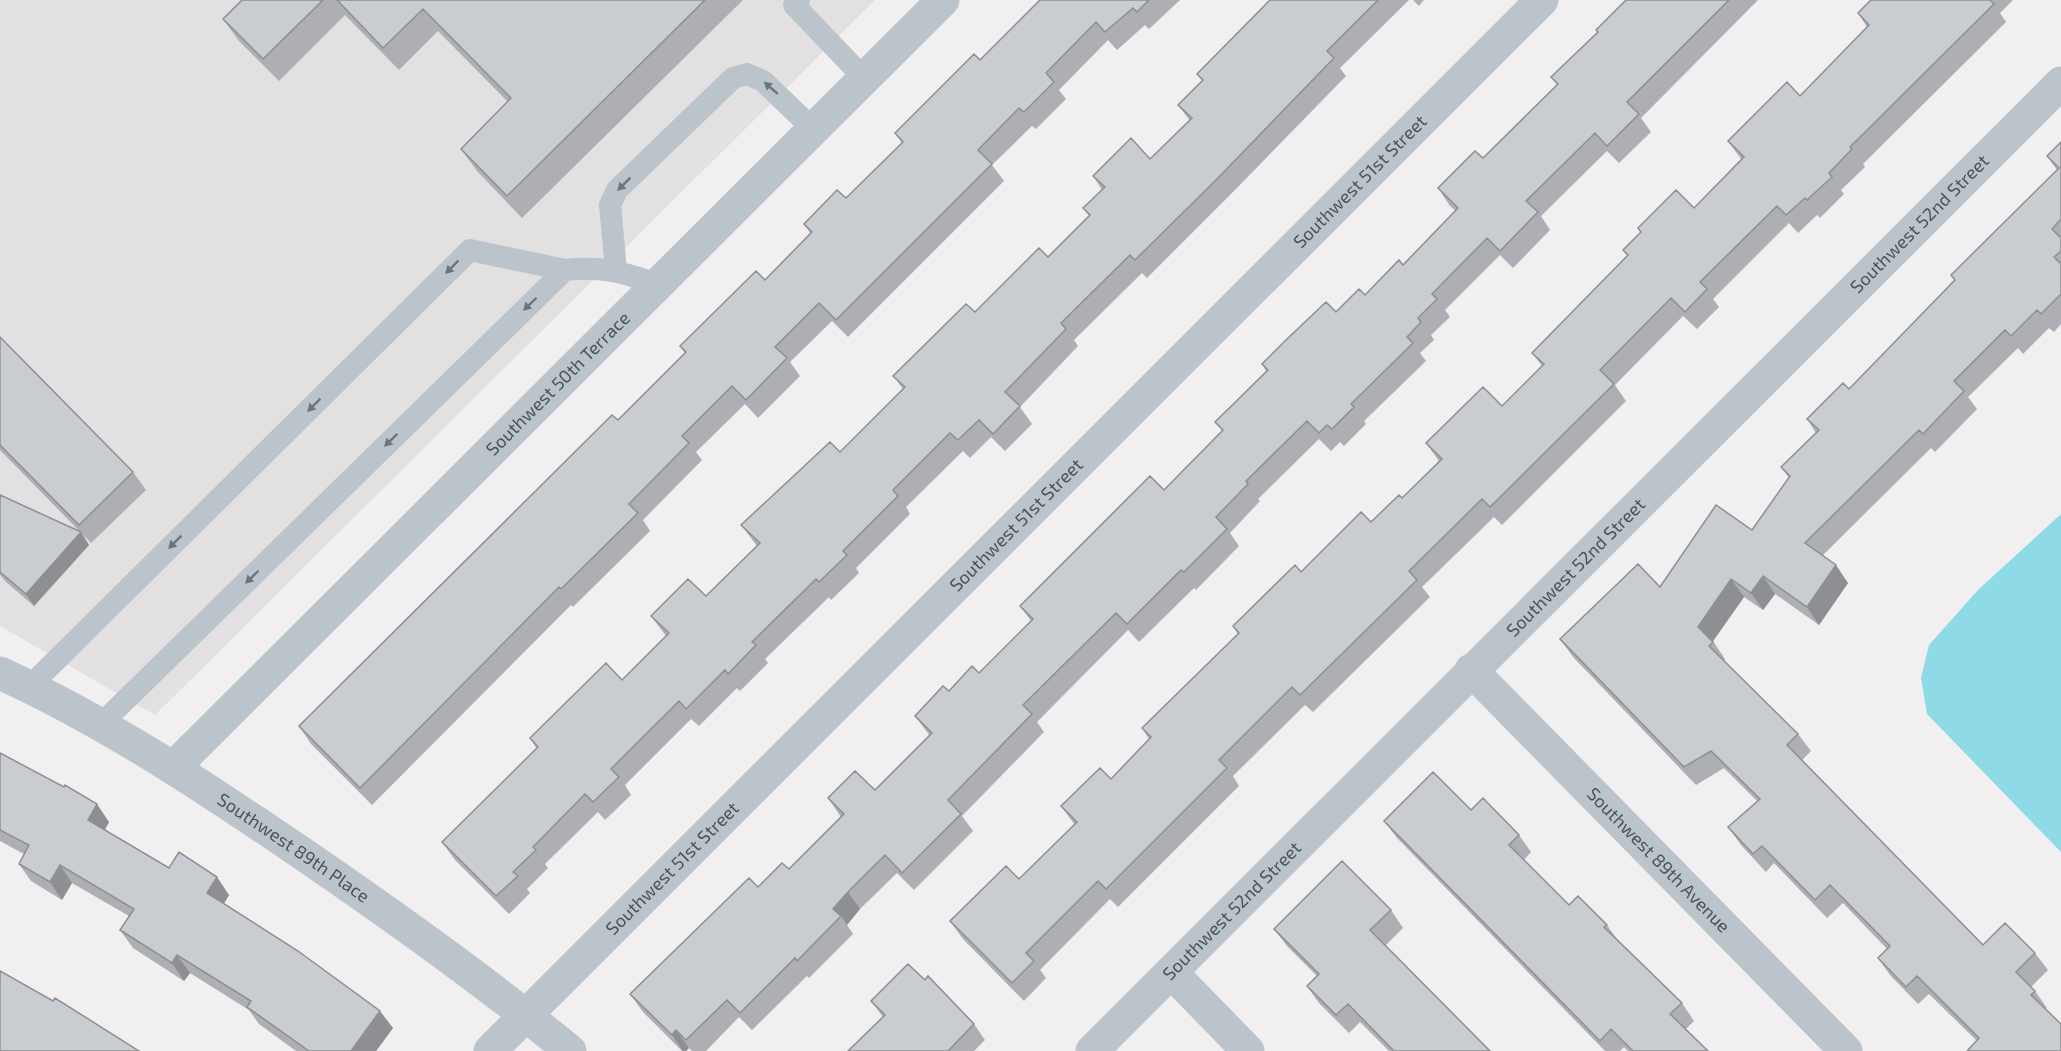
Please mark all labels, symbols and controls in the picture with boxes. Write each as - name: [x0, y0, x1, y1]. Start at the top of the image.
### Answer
- one-way arrow: [764, 82, 779, 95]
- street label: Southwest 51st Street: [1288, 110, 1431, 252]
- street label: Southwest 52nd Street: [1845, 149, 1993, 297]
- one-way arrow: [617, 176, 631, 191]
- one-way arrow: [446, 260, 460, 274]
- one-way arrow: [524, 296, 538, 310]
- street label: Southwest 50th Terrace: [481, 307, 634, 460]
- one-way arrow: [307, 397, 321, 412]
- one-way arrow: [385, 433, 399, 447]
- street label: Southwest 51st Street: [944, 453, 1087, 596]
- street label: Southwest 52nd Street: [1501, 493, 1649, 641]
- one-way arrow: [168, 535, 183, 549]
- one-way arrow: [245, 569, 259, 583]
- street label: Southwest 89th Avenue: [1583, 782, 1735, 937]
- street label: Southwest 89th Place: [214, 788, 374, 907]
- street label: Southwest 51st Street: [601, 797, 743, 939]
- street label: Southwest 52nd Street: [1157, 836, 1305, 984]

